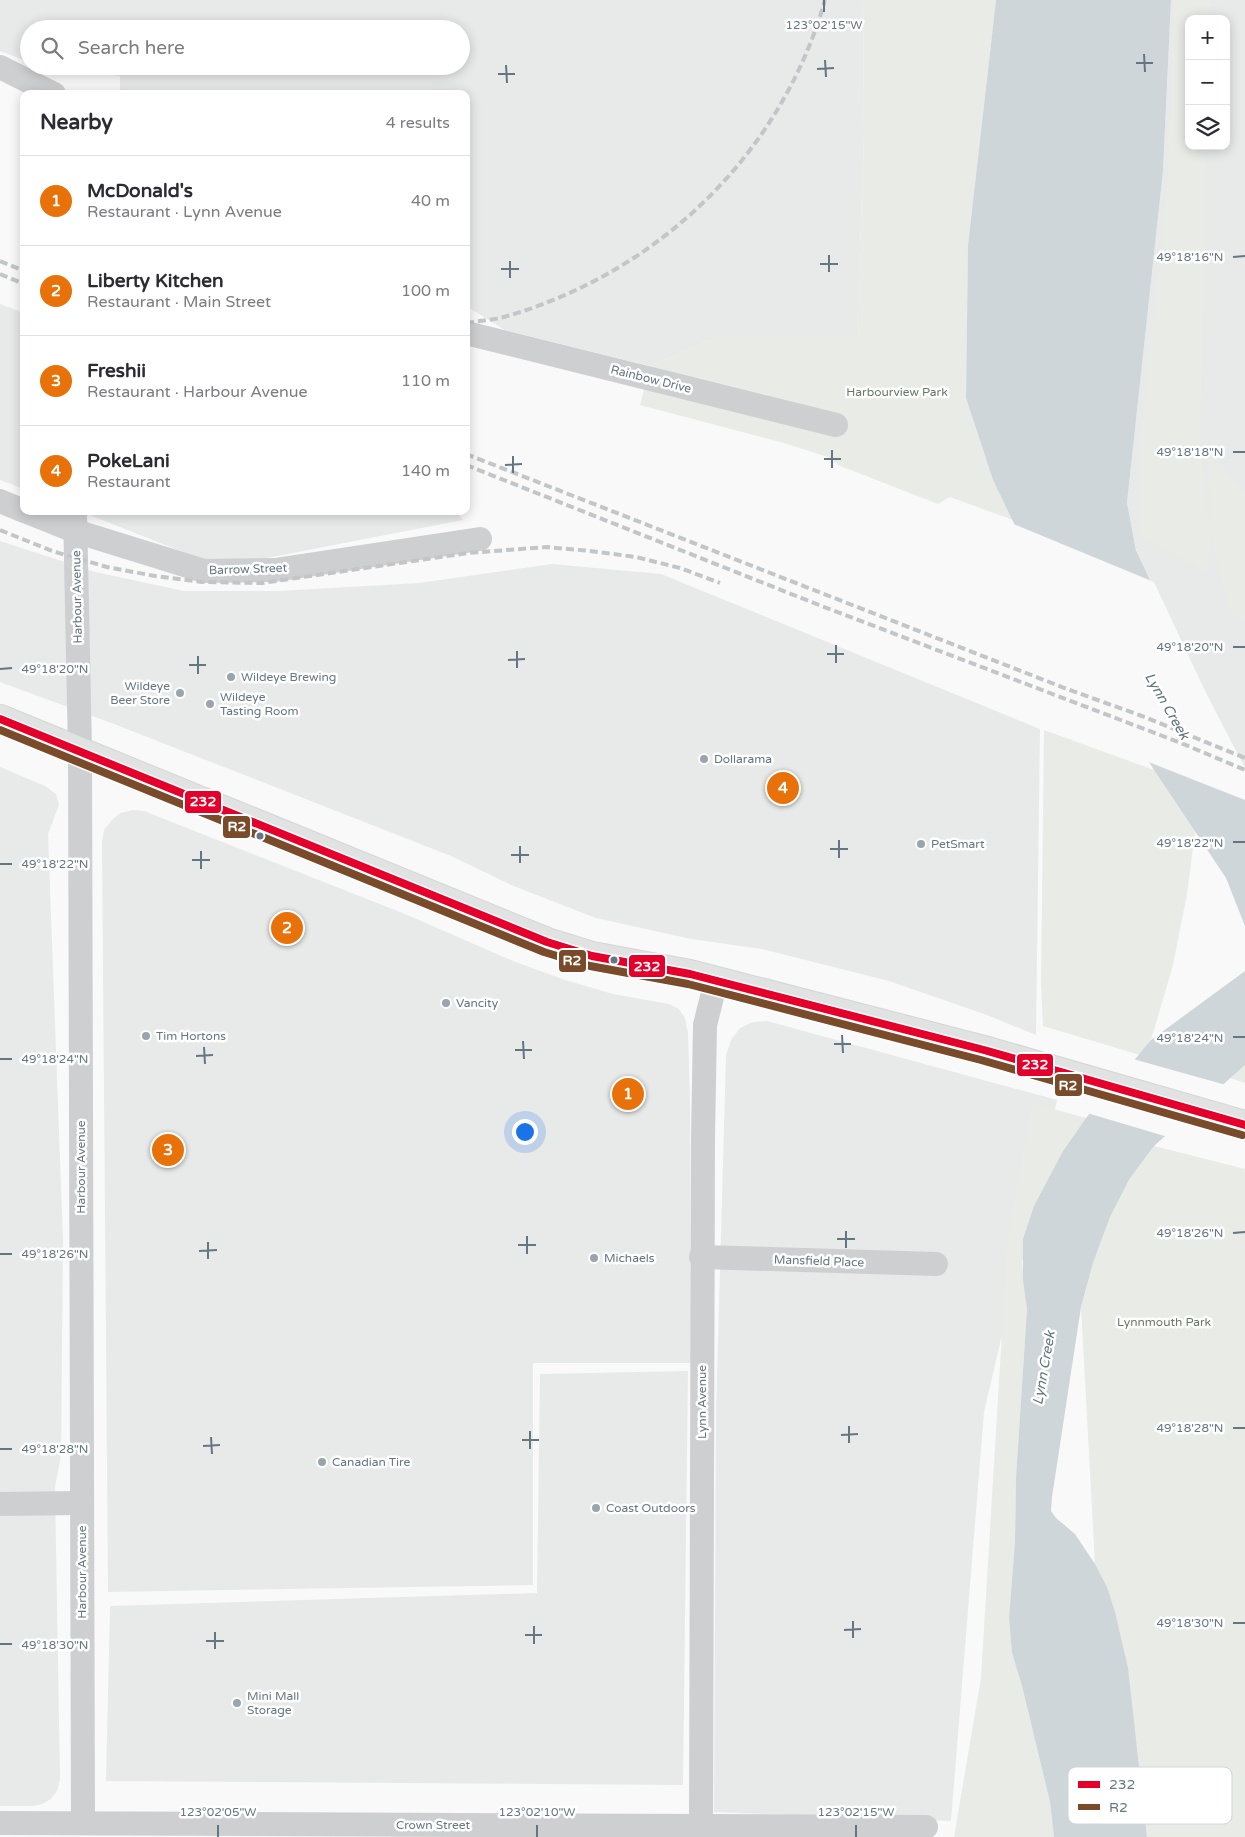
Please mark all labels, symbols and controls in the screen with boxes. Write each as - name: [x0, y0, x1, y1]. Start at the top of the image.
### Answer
- map controls: [1185, 15, 1230, 150]
- button: +: [1185, 15, 1230, 60]
- text: 123°02'15"W: [785, 18, 863, 32]
- search box: [20, 20, 470, 75]
- icon: search: [38, 34, 66, 62]
- text: Search here: [78, 37, 185, 59]
- button: −: [1185, 60, 1230, 105]
- button: layers: [1185, 105, 1230, 150]
- text: Nearby: [40, 110, 113, 135]
- text: 4 results: [386, 113, 450, 133]
- text: McDonald's: [87, 180, 193, 202]
- text: 1: [51, 191, 61, 211]
- text: 40 m: [411, 191, 450, 211]
- text: Restaurant · Lynn Avenue: [87, 202, 282, 222]
- text: 49°18'16"N: [1157, 250, 1224, 264]
- text: Liberty Kitchen: [87, 270, 224, 292]
- text: 2: [51, 281, 61, 301]
- text: 100 m: [401, 281, 450, 301]
- text: Restaurant · Main Street: [87, 292, 271, 312]
- text: Freshii: [87, 360, 146, 382]
- street label: Rainbow Drive: [609, 362, 693, 396]
- text: 3: [51, 371, 61, 391]
- text: 110 m: [401, 371, 450, 391]
- text: Restaurant · Harbour Avenue: [87, 382, 307, 402]
- park label: Harbourview Park: [846, 385, 948, 399]
- text: 49°18'18"N: [1157, 445, 1224, 459]
- text: PokeLani: [87, 450, 170, 472]
- text: 4: [51, 461, 61, 481]
- text: 140 m: [401, 461, 450, 481]
- text: Restaurant: [87, 472, 171, 492]
- street label: Harbour Avenue: [69, 550, 85, 644]
- street label: Barrow Street: [209, 561, 288, 577]
- text: 49°18'20"N: [1157, 640, 1224, 654]
- text: 49°18'20"N: [22, 662, 89, 676]
- water label: Lynn Creek: [1141, 669, 1194, 744]
- place label: Wildeye Brewing: [241, 670, 336, 684]
- marker: Wildeye Brewing: [225, 671, 237, 683]
- place label: Wildeye Beer Store: [110, 679, 170, 707]
- marker: Wildeye Beer Store: [174, 687, 186, 699]
- place label: Wildeye Tasting Room: [220, 690, 299, 718]
- marker: Wildeye Tasting Room: [204, 698, 216, 710]
- place label: Dollarama: [714, 752, 772, 766]
- marker: Dollarama: [698, 753, 710, 765]
- pin: 4: [767, 769, 799, 807]
- line badge: 232: [184, 790, 222, 814]
- text: 232: [190, 793, 216, 810]
- line badge: R2: [222, 815, 251, 839]
- text: R2: [228, 818, 247, 835]
- unlabelled marker: [255, 831, 265, 841]
- text: 49°18'22"N: [1157, 836, 1224, 850]
- place label: PetSmart: [931, 837, 985, 851]
- marker: PetSmart: [915, 838, 927, 850]
- text: 49°18'22"N: [22, 857, 89, 871]
- pin: 2: [271, 909, 303, 947]
- line badge: R2: [558, 949, 587, 973]
- text: R2: [563, 952, 582, 969]
- line badge: 232: [628, 954, 666, 978]
- unlabelled marker: [609, 955, 619, 965]
- text: 232: [634, 958, 660, 975]
- place label: Vancity: [456, 996, 499, 1010]
- marker: Vancity: [440, 997, 452, 1009]
- place label: Tim Hortons: [156, 1029, 226, 1043]
- marker: Tim Hortons: [140, 1030, 152, 1042]
- text: 49°18'24"N: [1157, 1031, 1224, 1045]
- text: 49°18'24"N: [22, 1052, 89, 1066]
- line badge: 232: [1016, 1053, 1054, 1077]
- text: 232: [1022, 1056, 1048, 1073]
- line badge: R2: [1054, 1073, 1083, 1097]
- pin: 1: [612, 1075, 644, 1113]
- text: R2: [1059, 1077, 1078, 1094]
- your location: [512, 1119, 538, 1145]
- street label: Harbour Avenue: [74, 1120, 88, 1214]
- pin: 3: [152, 1131, 184, 1169]
- text: 49°18'26"N: [1157, 1226, 1224, 1240]
- text: 49°18'26"N: [22, 1247, 89, 1261]
- place label: Michaels: [604, 1251, 655, 1265]
- marker: Michaels: [588, 1252, 600, 1264]
- street label: Mansfield Place: [774, 1252, 865, 1270]
- park label: Lynnmouth Park: [1117, 1315, 1212, 1329]
- water label: Lynn Creek: [1029, 1328, 1059, 1406]
- street label: Lynn Avenue: [695, 1365, 709, 1439]
- text: 49°18'28"N: [1157, 1421, 1224, 1435]
- text: 49°18'28"N: [22, 1442, 89, 1456]
- place label: Canadian Tire: [332, 1455, 410, 1469]
- marker: Canadian Tire: [316, 1456, 328, 1468]
- place label: Coast Outdoors: [606, 1501, 696, 1515]
- marker: Coast Outdoors: [590, 1502, 602, 1514]
- street label: Harbour Avenue: [75, 1525, 89, 1619]
- text: 49°18'30"N: [1157, 1616, 1224, 1630]
- text: 49°18'30"N: [22, 1638, 89, 1652]
- place label: Mini Mall Storage: [247, 1689, 299, 1717]
- marker: Mini Mall Storage: [231, 1697, 243, 1709]
- legend: [1068, 1767, 1232, 1824]
- text: 232: [1109, 1776, 1135, 1793]
- text: R2: [1109, 1799, 1128, 1816]
- text: 123°02'05"W: [179, 1805, 257, 1819]
- text: 123°02'10"W: [498, 1805, 576, 1819]
- text: 123°02'15"W: [817, 1805, 895, 1819]
- street label: Crown Street: [396, 1818, 470, 1832]

